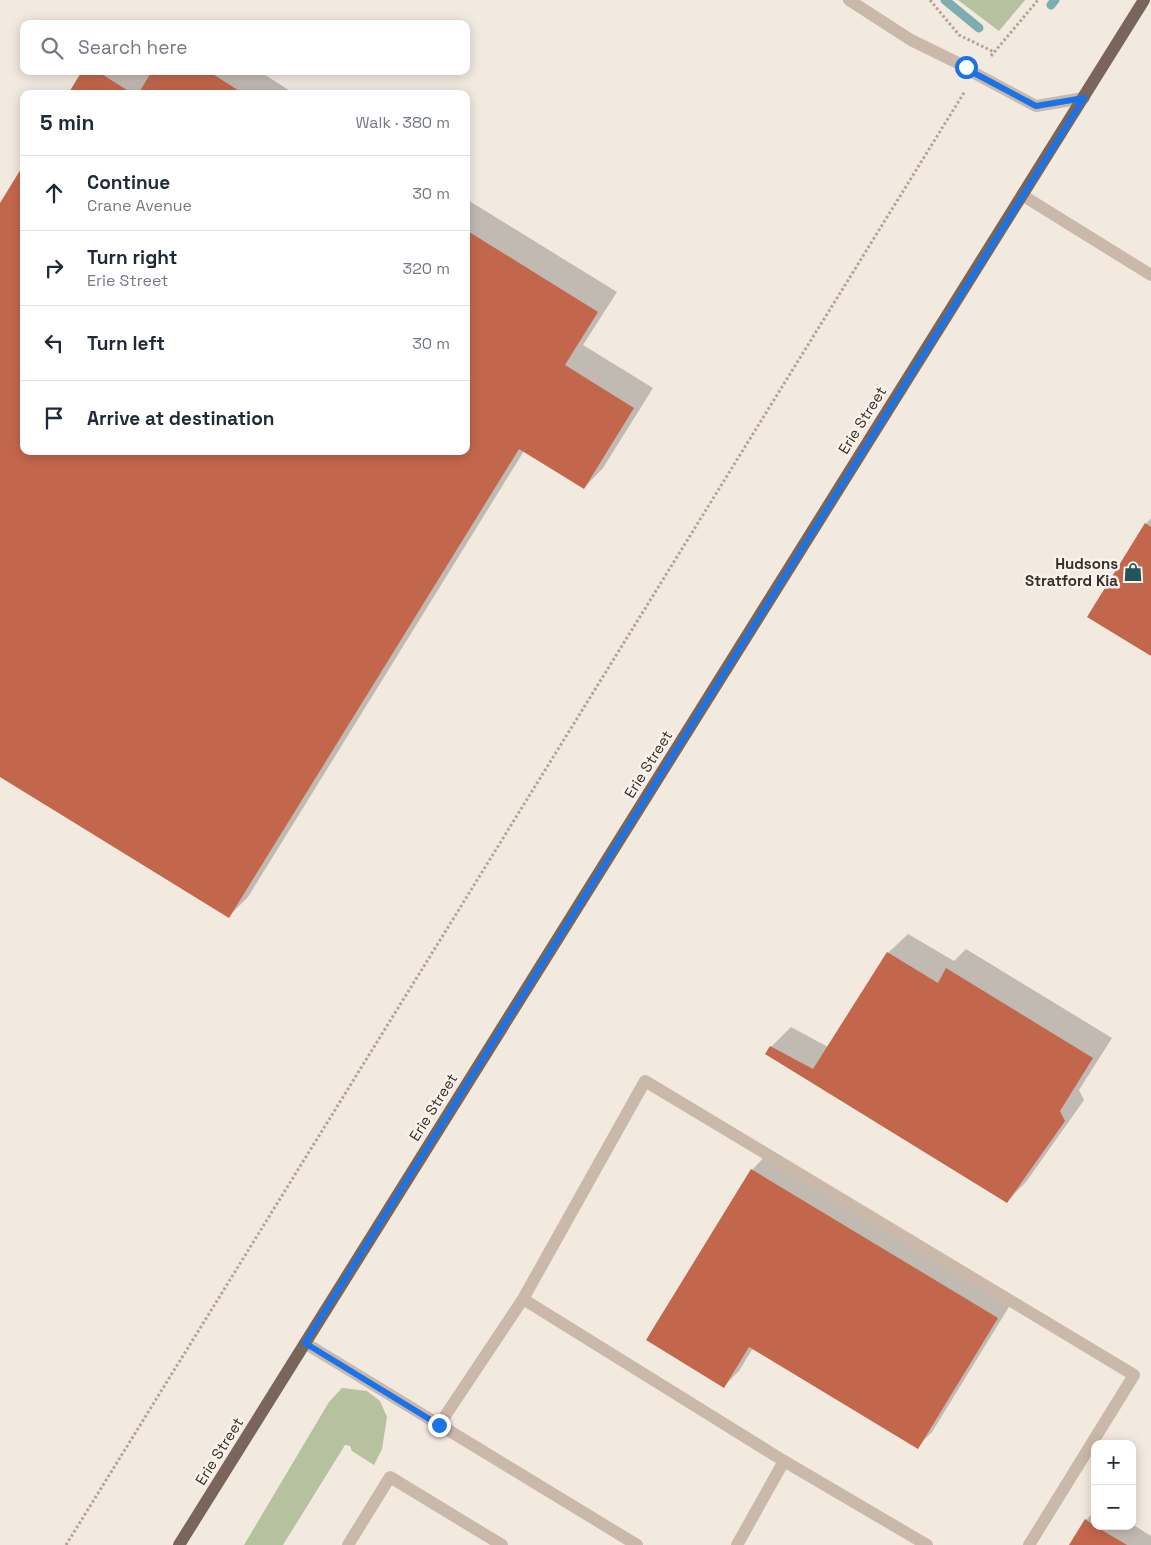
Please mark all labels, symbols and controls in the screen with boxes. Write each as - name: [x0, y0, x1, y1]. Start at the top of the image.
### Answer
- search box: [20, 20, 470, 75]
- icon: search: [38, 34, 66, 62]
- text: Search here: [78, 35, 188, 60]
- route start: [955, 56, 978, 79]
- text: 5 min: [40, 109, 94, 136]
- text: Walk · 380 m: [355, 112, 450, 133]
- text: Continue: [87, 170, 170, 195]
- icon: ahead: [40, 179, 68, 207]
- text: 30 m: [412, 183, 450, 204]
- text: Crane Avenue: [87, 195, 192, 216]
- text: Turn right: [87, 245, 177, 270]
- icon: right: [40, 254, 68, 282]
- text: 320 m: [403, 258, 450, 279]
- text: Erie Street: [87, 270, 168, 291]
- icon: left: [40, 329, 68, 357]
- text: Turn left: [87, 331, 165, 356]
- text: 30 m: [412, 333, 450, 354]
- street label: Erie Street: [834, 383, 890, 457]
- icon: arrive: [40, 404, 68, 432]
- text: Arrive at destination: [87, 406, 275, 431]
- place label: Hudsons Stratford Kia: [1025, 554, 1118, 590]
- shop icon: Hudsons Stratford Kia: [1122, 561, 1144, 583]
- street label: Erie Street: [620, 727, 676, 801]
- street label: Erie Street: [405, 1070, 461, 1144]
- street label: Erie Street: [191, 1414, 247, 1488]
- route end: [428, 1414, 451, 1437]
- map controls: [1091, 1440, 1136, 1530]
- button: +: [1091, 1440, 1136, 1485]
- button: −: [1091, 1485, 1136, 1530]

